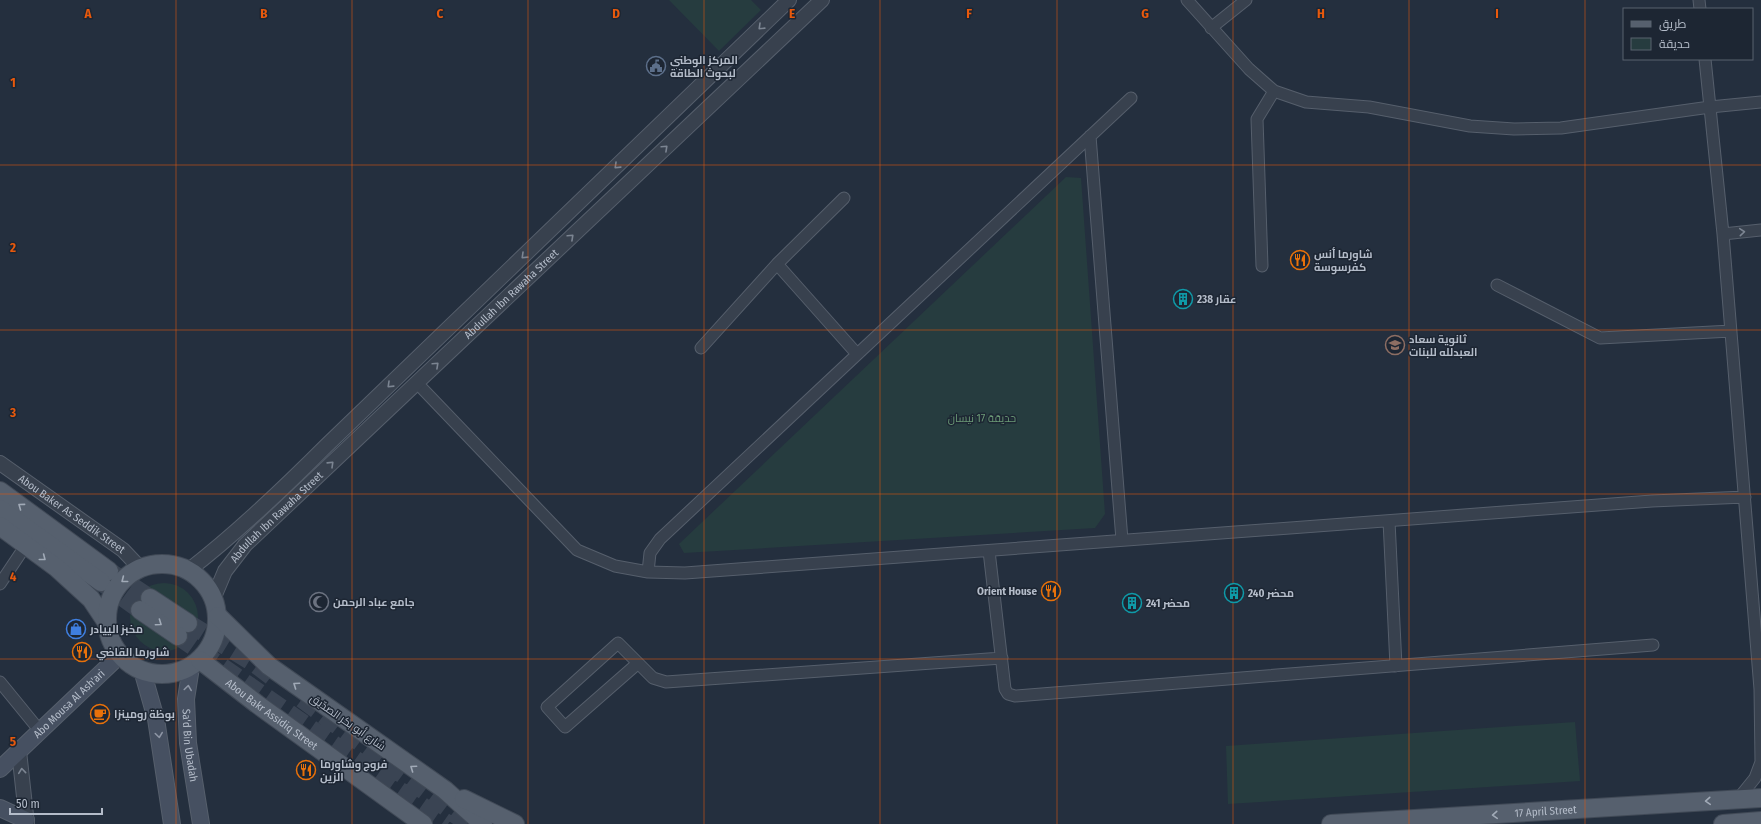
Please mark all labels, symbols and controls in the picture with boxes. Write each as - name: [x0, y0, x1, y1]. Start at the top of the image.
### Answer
- text: A: [83, 6, 92, 21]
- text: B: [260, 6, 268, 21]
- text: C: [437, 6, 444, 21]
- text: D: [612, 6, 620, 21]
- text: E: [789, 6, 795, 21]
- text: F: [966, 6, 972, 21]
- text: G: [1141, 6, 1149, 21]
- text: H: [1317, 6, 1325, 21]
- text: I: [1495, 6, 1499, 21]
- legend: [1623, 8, 1753, 60]
- text: طريق: [1659, 17, 1687, 31]
- one-way arrow: [758, 22, 766, 30]
- text: حديقة: [1659, 37, 1690, 51]
- place label: المركز الوطني لبحوث الطاقة: [670, 54, 738, 81]
- public building icon: المركز الوطني لبحوث الطاقة: [645, 55, 667, 77]
- text: 1: [10, 75, 16, 90]
- one-way arrow: [660, 145, 668, 153]
- one-way arrow: [614, 161, 622, 169]
- one-way arrow: [1739, 228, 1745, 237]
- one-way arrow: [566, 235, 574, 242]
- text: 2: [9, 240, 16, 255]
- street label: Abdullah Ibn Rawaha Street: [462, 246, 561, 342]
- place label: شاورما أنس كفرسوسة: [1314, 247, 1372, 275]
- restaurant icon: شاورما أنس كفرسوسة: [1289, 249, 1311, 271]
- one-way arrow: [521, 251, 528, 258]
- building icon: عقار 238: [1172, 288, 1194, 310]
- place label: عقار 238: [1196, 293, 1236, 306]
- place label: ثانوية سعاد العبدلله للبنات: [1409, 333, 1477, 359]
- school or university icon: ثانوية سعاد العبدلله للبنات: [1384, 334, 1406, 356]
- one-way arrow: [431, 362, 439, 370]
- one-way arrow: [387, 380, 394, 387]
- text: 3: [9, 405, 16, 420]
- park label: حديقة 17 نيسان: [948, 412, 1016, 425]
- one-way arrow: [326, 462, 334, 469]
- street label: Abdullah Ibn Rawaha Street: [228, 469, 326, 565]
- street label: Abou Baker As Seddik Street: [16, 472, 128, 557]
- one-way arrow: [18, 504, 25, 511]
- one-way arrow: [38, 553, 45, 560]
- text: 4: [10, 569, 17, 584]
- one-way arrow: [122, 576, 129, 583]
- restaurant icon: Orient House: [1040, 580, 1062, 602]
- building icon: محضر 240: [1223, 582, 1245, 604]
- place label: Orient House: [977, 585, 1037, 598]
- place label: محضر 240: [1247, 587, 1294, 600]
- mosque icon: جامع عباد الرحمن: [308, 591, 330, 613]
- building icon: محضر 241: [1121, 592, 1143, 614]
- place label: جامع عباد الرحمن: [333, 596, 415, 610]
- place label: محضر 241: [1145, 597, 1190, 610]
- shop icon: مخبز الييادر: [65, 618, 87, 640]
- one-way arrow: [155, 618, 162, 626]
- place label: مخبز الييادر: [89, 623, 143, 636]
- restaurant icon: شاورما القاضي: [71, 641, 93, 663]
- place label: شاورما القاضي: [96, 646, 169, 661]
- street label: Abo Mousa Al Ash'ari: [31, 667, 108, 741]
- street label: Abou Bakr Assidiq Street: [223, 676, 320, 753]
- one-way arrow: [293, 683, 300, 690]
- one-way arrow: [183, 685, 192, 691]
- street label: شارع أبو بكر الصدّيق: [307, 691, 388, 754]
- cafe icon: بوظة رومينزا: [89, 703, 111, 725]
- place label: بوظة رومينزا: [114, 708, 175, 722]
- street label: Sa'd Bin Ubadah: [179, 709, 200, 783]
- one-way arrow: [154, 732, 163, 738]
- text: 5: [10, 734, 16, 749]
- place label: فروج وشاورما الزين: [320, 758, 387, 784]
- restaurant icon: فروج وشاورما الزين: [295, 759, 317, 781]
- one-way arrow: [411, 766, 418, 773]
- one-way arrow: [17, 768, 26, 775]
- scale bar: [10, 790, 102, 816]
- text: 50 m: [16, 797, 40, 811]
- one-way arrow: [1705, 797, 1711, 806]
- street label: 17 April Street: [1514, 803, 1577, 820]
- one-way arrow: [1492, 810, 1498, 819]

